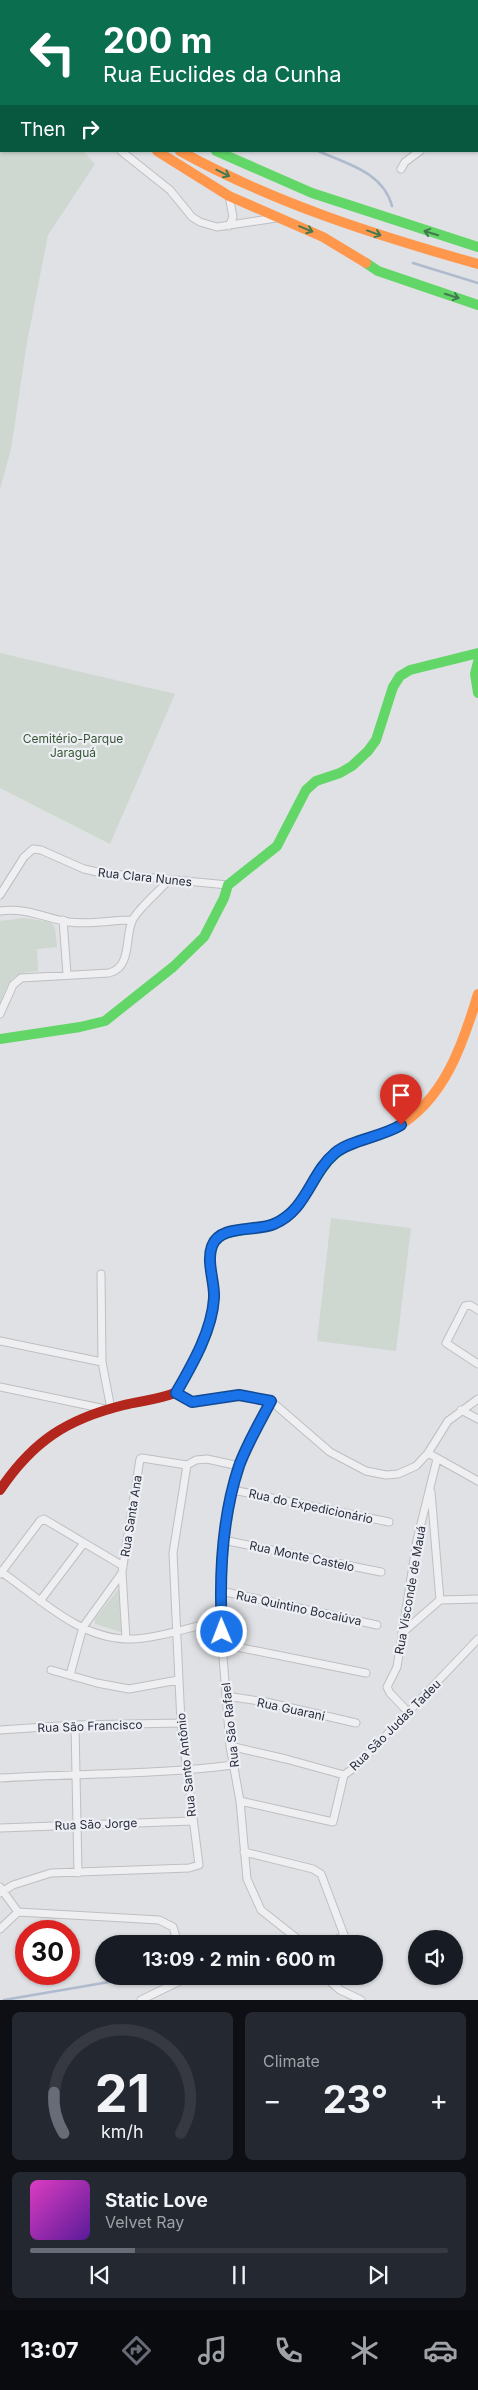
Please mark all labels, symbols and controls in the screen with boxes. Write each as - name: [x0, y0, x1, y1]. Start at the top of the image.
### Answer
- text: 200 m: [103, 19, 212, 61]
- icon: left: [20, 20, 85, 85]
- text: Rua Euclides da Cunha: [103, 61, 342, 87]
- icon: right: [76, 115, 104, 143]
- text: Then: [20, 118, 66, 141]
- one-way arrow: [215, 169, 230, 178]
- one-way arrow: [298, 226, 313, 235]
- one-way arrow: [424, 228, 440, 238]
- one-way arrow: [366, 229, 381, 238]
- one-way arrow: [444, 292, 460, 302]
- park label: Cemitério-Parque Jaraguá: [23, 731, 123, 760]
- street label: Rua Clara Nunes: [97, 865, 193, 889]
- pin: [380, 1074, 422, 1125]
- icon: arrive: [387, 1081, 415, 1109]
- street label: Rua Santa Ana: [117, 1474, 145, 1558]
- street label: Rua do Expedicionário: [247, 1485, 375, 1527]
- street label: Rua Visconde de Mauá: [391, 1524, 429, 1656]
- street label: Rua Monte Castelo: [248, 1538, 356, 1574]
- street label: Rua Quintino Bocaiúva: [235, 1587, 363, 1629]
- position arrow: [195, 1605, 247, 1657]
- street label: Rua São Judas Tadeu: [346, 1676, 444, 1774]
- street label: Rua São Rafael: [218, 1682, 242, 1768]
- street label: Rua Guarani: [256, 1694, 326, 1724]
- street label: Rua Santo Antônio: [173, 1712, 199, 1818]
- street label: Rua São Francisco: [37, 1717, 143, 1735]
- street label: Rua São Jorge: [54, 1815, 138, 1833]
- speed limit sign: 30: [15, 1920, 80, 1985]
- map controls: [408, 1930, 463, 1985]
- button: sound: [408, 1930, 463, 1985]
- text: 13:09 · 2 min · 600 m: [142, 1948, 336, 1971]
- text: Climate: [263, 2051, 320, 2071]
- text: 21: [95, 2062, 150, 2125]
- text: 23°: [323, 2076, 388, 2122]
- text: −: [263, 2083, 282, 2117]
- text: +: [429, 2083, 448, 2117]
- text: km/h: [101, 2121, 144, 2142]
- text: Static Love: [105, 2189, 208, 2212]
- text: Velvet Ray: [105, 2212, 184, 2232]
- icon: previous: [86, 2261, 114, 2289]
- icon: pause: [225, 2261, 253, 2289]
- icon: next: [364, 2261, 392, 2289]
- icon: directions: [119, 2333, 154, 2368]
- icon: music: [195, 2333, 230, 2368]
- icon: phone: [271, 2333, 306, 2368]
- icon: climate: [347, 2333, 382, 2368]
- icon: car: [423, 2333, 458, 2368]
- text: 13:07: [20, 2337, 79, 2363]

